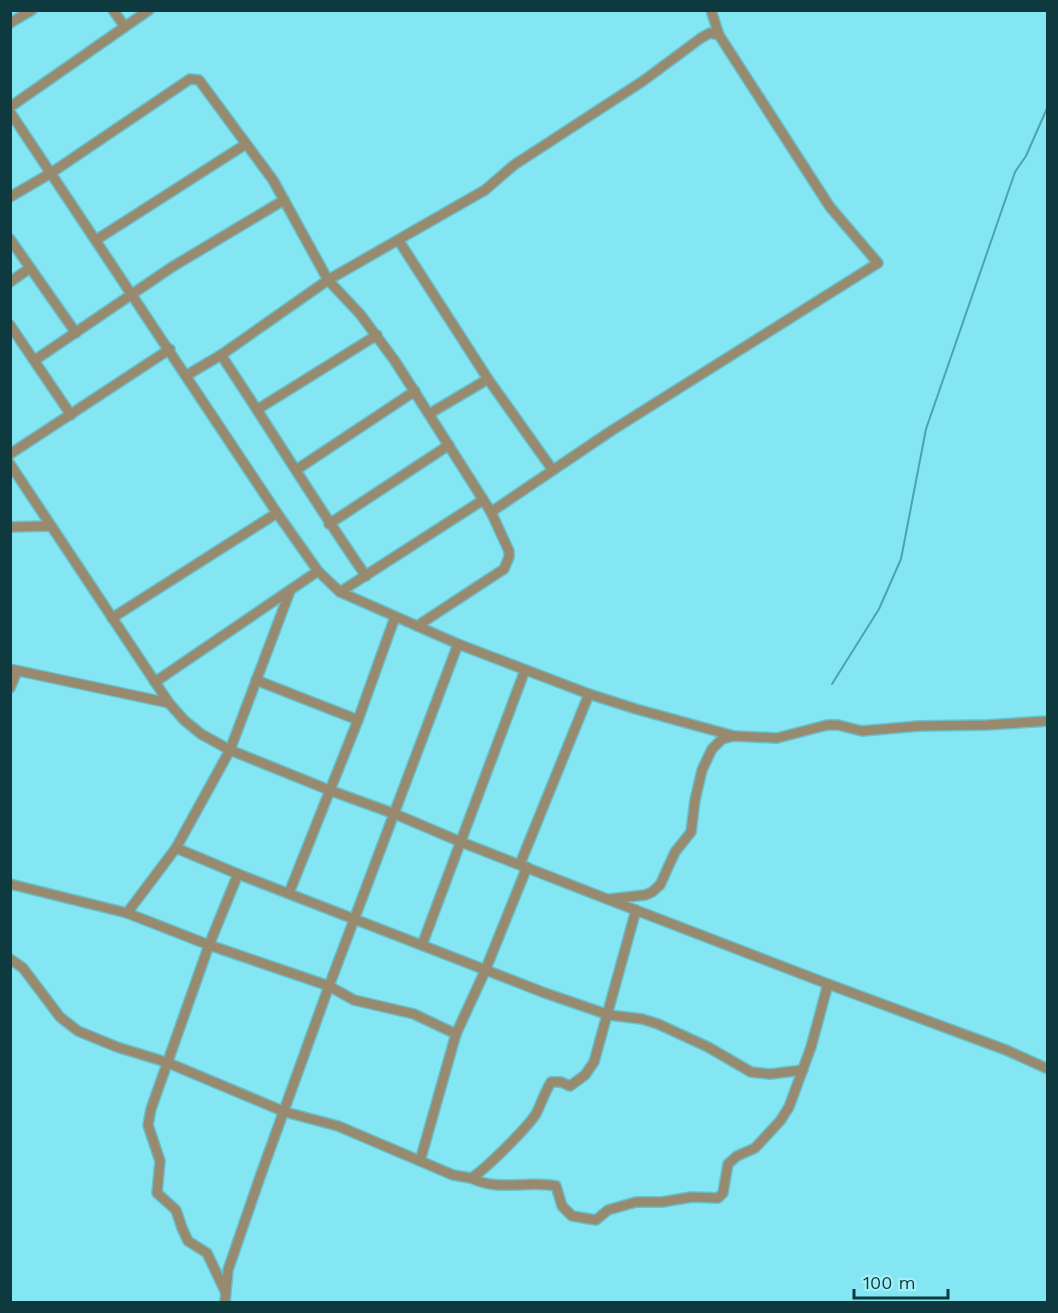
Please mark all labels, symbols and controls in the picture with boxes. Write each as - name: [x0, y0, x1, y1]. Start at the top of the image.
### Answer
- scale bar: [854, 1262, 948, 1300]
- text: 100 m: [863, 1272, 916, 1293]

